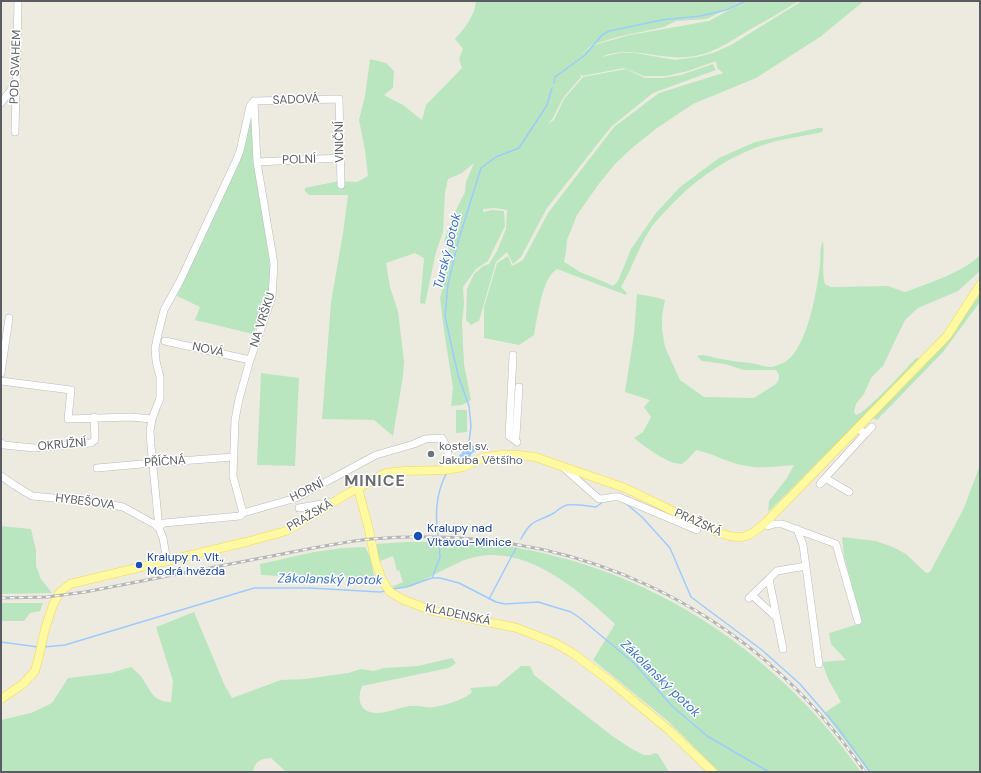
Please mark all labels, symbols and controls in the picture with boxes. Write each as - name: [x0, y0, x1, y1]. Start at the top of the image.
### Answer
- street label: POD SVAHEM: [8, 30, 24, 104]
- street label: SADOVÁ: [272, 92, 320, 108]
- street label: VINIČNÍ: [332, 121, 348, 163]
- street label: POLNÍ: [282, 152, 316, 168]
- water label: Turský potok: [431, 211, 465, 291]
- street label: NA VRŠKU: [247, 291, 279, 349]
- street label: NOVÁ: [191, 340, 225, 360]
- street label: OKRUŽNÍ: [37, 436, 87, 454]
- place label: kostel sv. Jakuba Většího: [439, 440, 523, 468]
- marker: kostel sv. Jakuba Většího: [426, 449, 436, 459]
- street label: PŘÍČNÁ: [144, 453, 186, 471]
- district label: MINICE: [344, 472, 406, 492]
- street label: HORNÍ: [288, 477, 326, 505]
- street label: HYBEŠOVA: [54, 491, 116, 513]
- street label: PRAŽSKÁ: [285, 497, 335, 535]
- street label: PRAŽSKÁ: [672, 506, 724, 540]
- place label: Kralupy nad Vltavou-Minice: [427, 522, 512, 550]
- marker: Kralupy nad Vltavou-Minice: [412, 530, 424, 542]
- place label: Kralupy n. Vlt., Modrá hvězda: [147, 551, 225, 579]
- marker: Kralupy n. Vlt., Modrá hvězda: [134, 560, 144, 570]
- water label: Zákolanský potok: [277, 571, 383, 589]
- street label: KLADENSKÁ: [424, 601, 492, 629]
- water label: Zákolanský potok: [617, 637, 703, 721]

